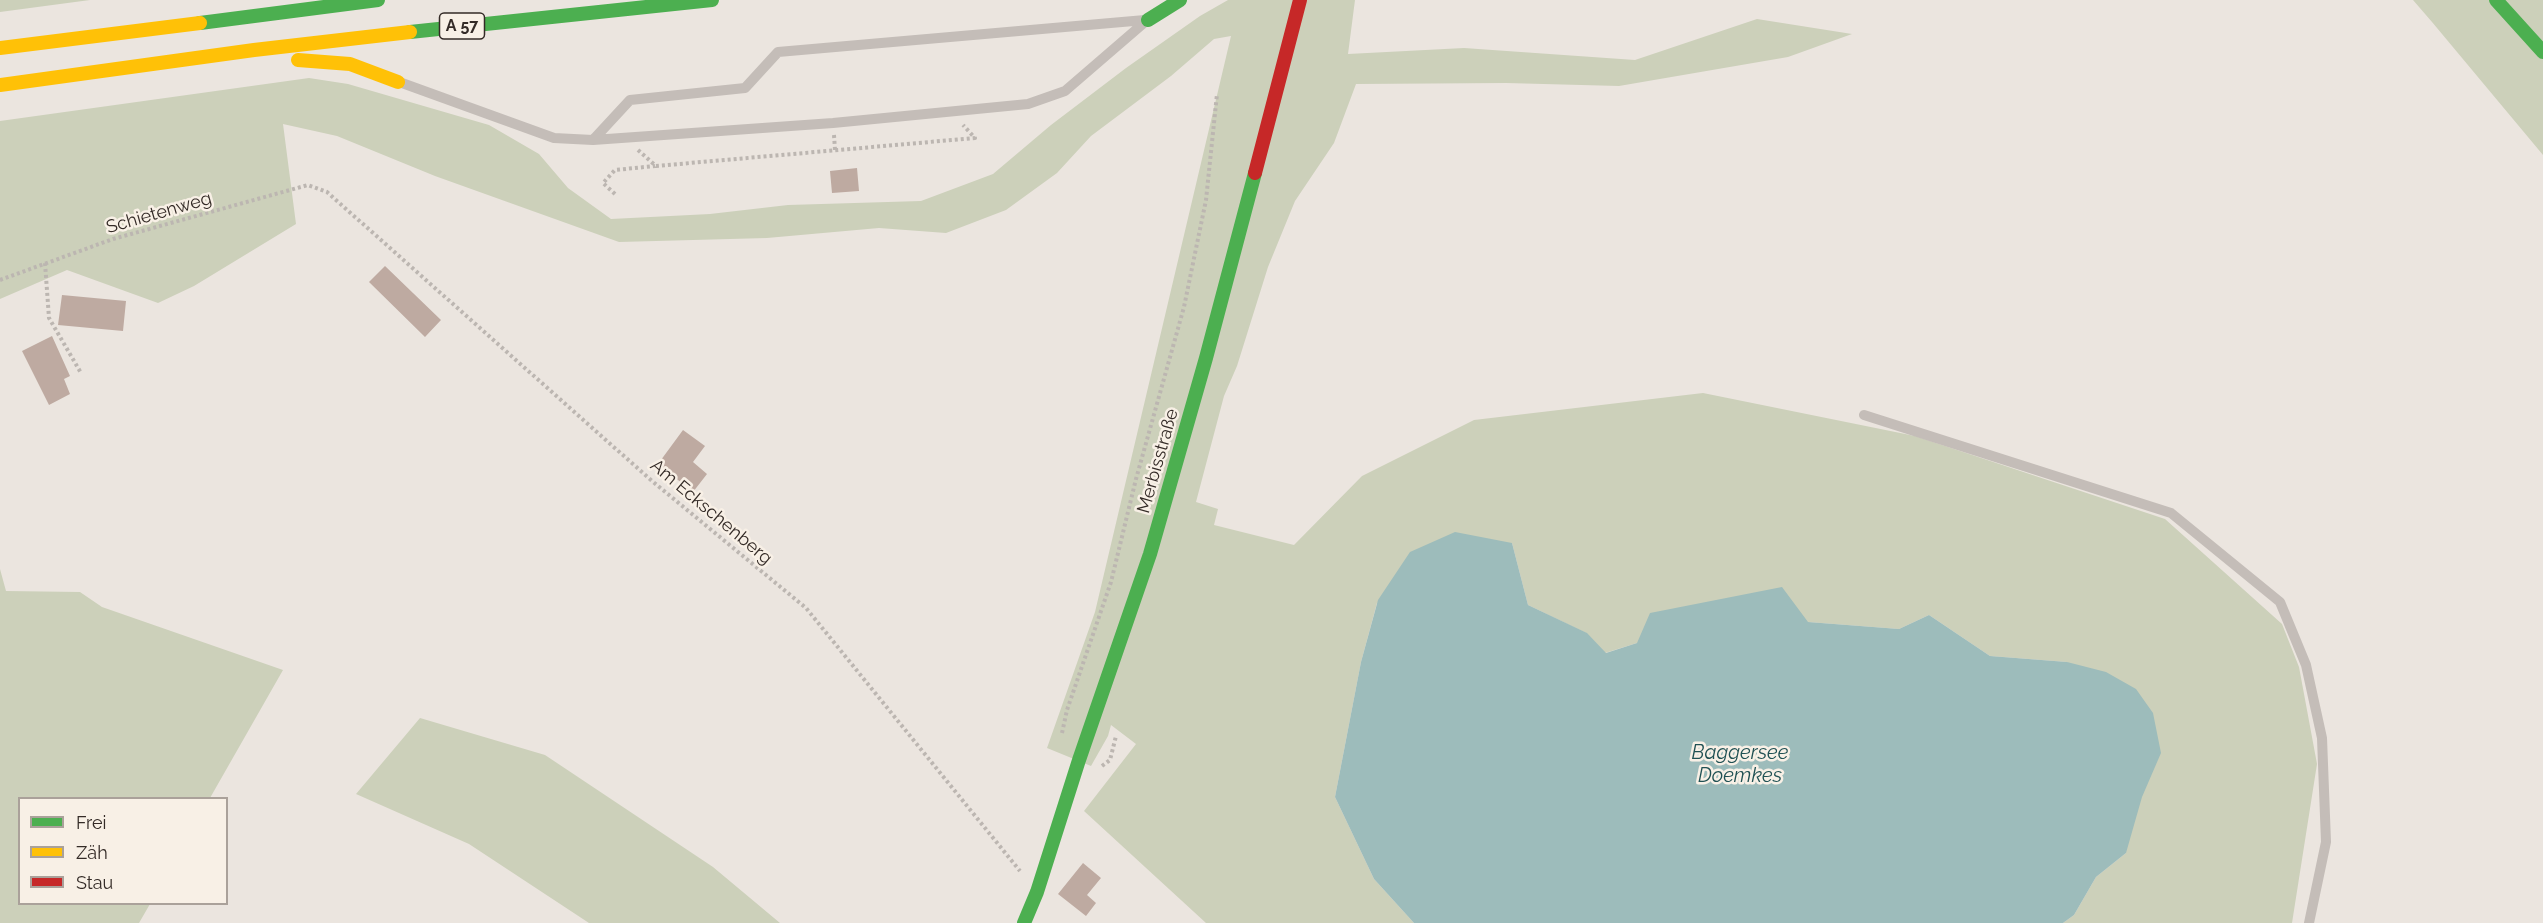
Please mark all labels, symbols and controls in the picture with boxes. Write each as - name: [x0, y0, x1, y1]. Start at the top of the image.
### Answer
- road number: A 57: [440, 13, 484, 39]
- street label: Schietenweg: [104, 188, 214, 238]
- street label: Merbisstraße: [1133, 406, 1183, 516]
- street label: Am Eckschenberg: [646, 455, 776, 569]
- water label: Baggersee Doemkes: [1692, 741, 1788, 788]
- legend: [18, 797, 228, 905]
- text: Frei: [76, 812, 106, 833]
- text: Zäh: [76, 842, 108, 863]
- text: Stau: [76, 872, 113, 893]

